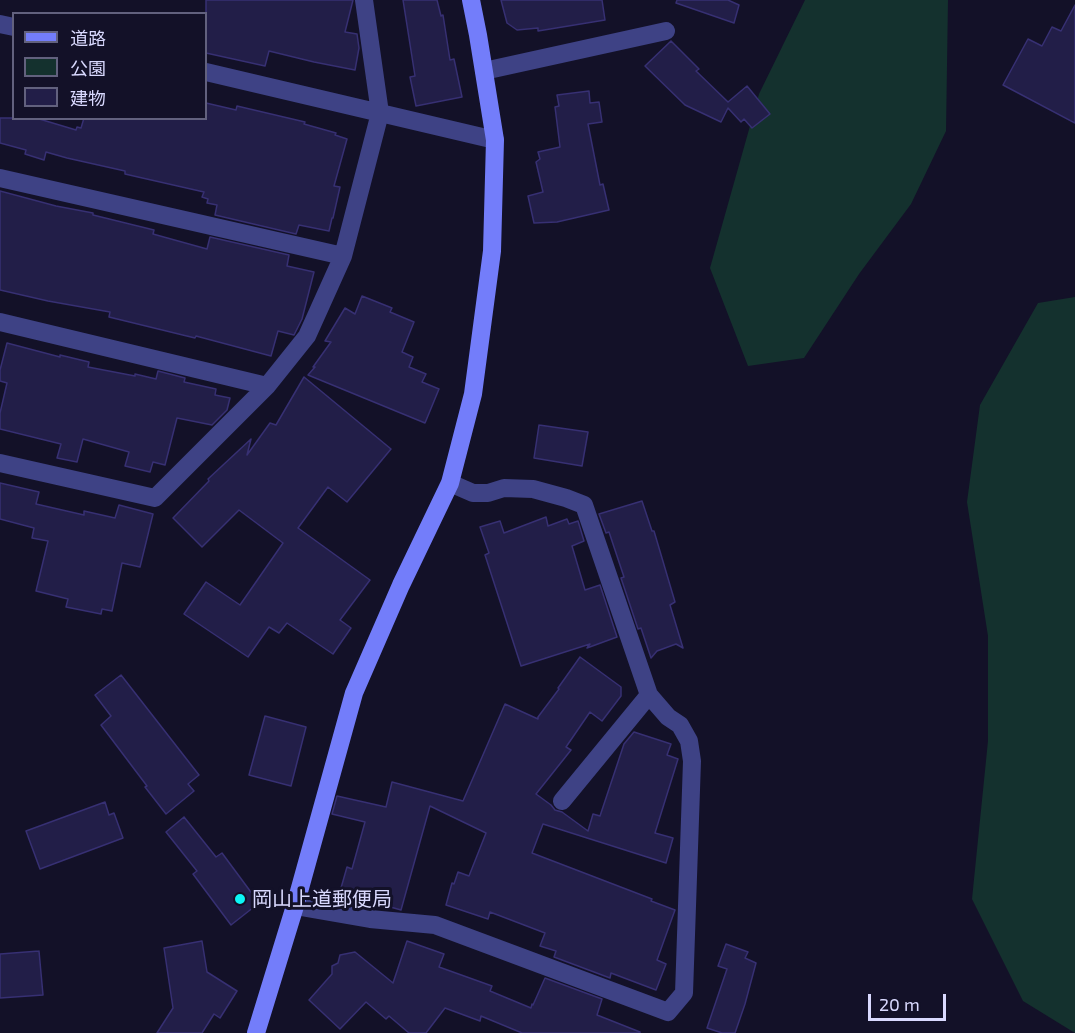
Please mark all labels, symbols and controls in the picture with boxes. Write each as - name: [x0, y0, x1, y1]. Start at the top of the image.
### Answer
- legend: [12, 12, 207, 120]
- text: 道路: [70, 27, 106, 49]
- text: 公園: [70, 57, 106, 79]
- text: 建物: [70, 87, 106, 109]
- place label: 岡山上道郵便局: [252, 887, 392, 911]
- marker: 岡山上道郵便局: [233, 892, 247, 906]
- scale bar: [871, 982, 949, 1020]
- text: 20 m: [879, 993, 920, 1015]

